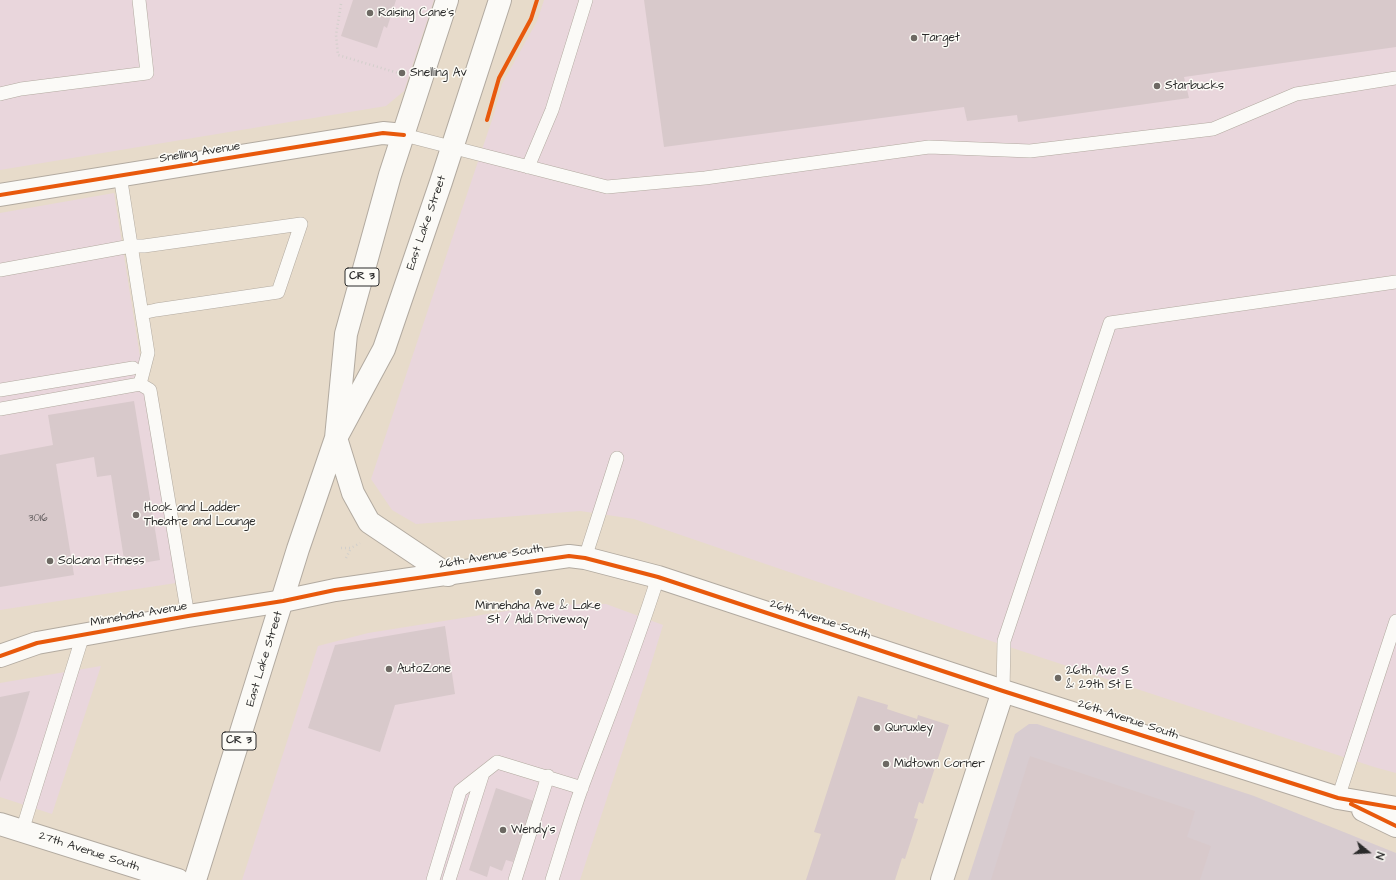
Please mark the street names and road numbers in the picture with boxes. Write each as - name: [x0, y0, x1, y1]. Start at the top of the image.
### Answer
- street label: Snelling Avenue: [158, 139, 242, 167]
- street label: East Lake Street: [404, 174, 450, 272]
- road number: CR 3: [345, 268, 379, 286]
- street label: 26th Avenue South: [438, 542, 544, 572]
- street label: 26th Avenue South: [768, 597, 872, 643]
- street label: Minnehaha Avenue: [89, 599, 189, 631]
- street label: East Lake Street: [244, 610, 286, 708]
- street label: 26th Avenue South: [1076, 697, 1180, 743]
- road number: CR 3: [222, 732, 256, 750]
- street label: 27th Avenue South: [37, 829, 141, 875]

